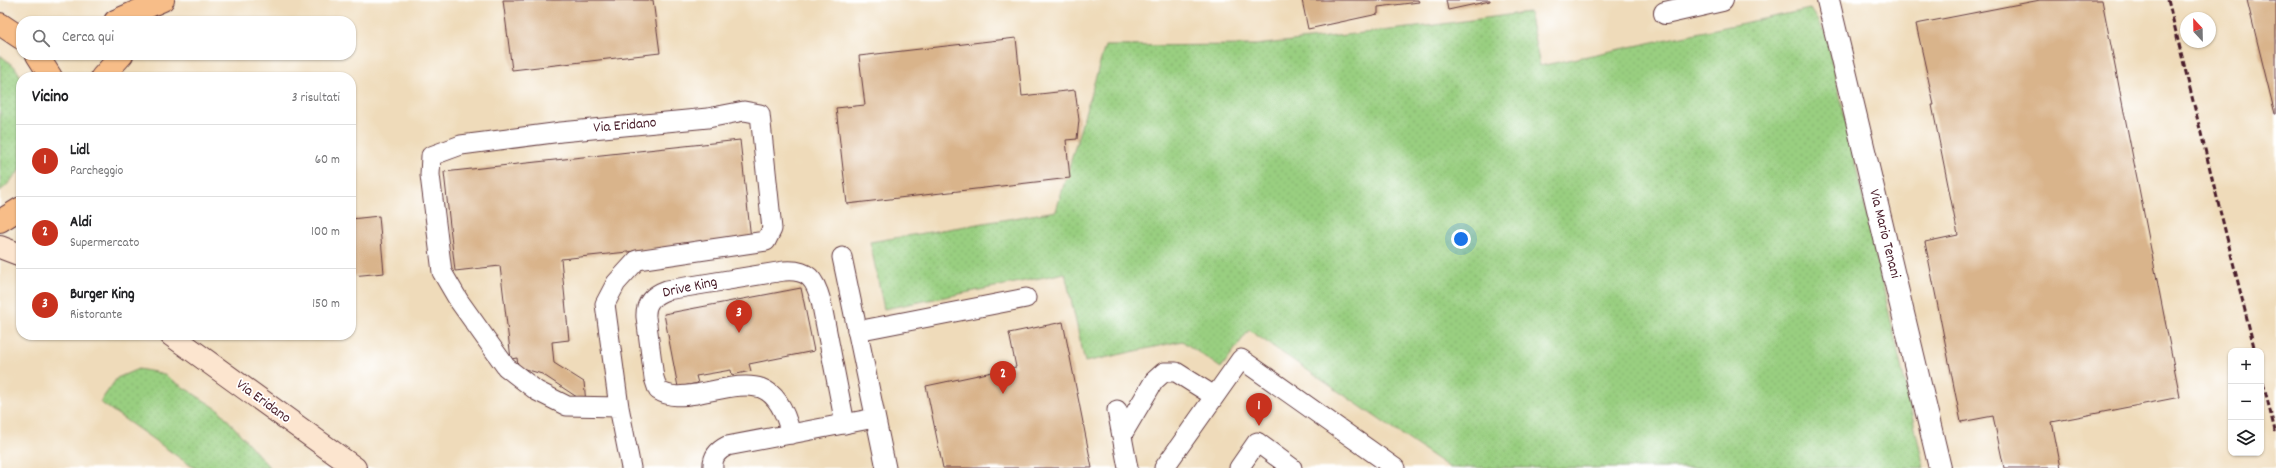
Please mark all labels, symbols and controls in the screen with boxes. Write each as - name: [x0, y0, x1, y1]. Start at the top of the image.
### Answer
- north arrow: [2180, 12, 2216, 48]
- search box: [16, 16, 356, 60]
- icon: search: [30, 27, 52, 49]
- text: Cerca qui: [62, 27, 114, 49]
- text: Vicino: [32, 86, 69, 110]
- text: 3 risultati: [292, 89, 340, 108]
- street label: Via Eridano: [593, 112, 658, 140]
- text: Lidl: [70, 140, 90, 162]
- text: 1: [44, 151, 46, 170]
- text: 60 m: [315, 151, 340, 170]
- text: Parcheggio: [70, 162, 123, 181]
- street label: Via Mario Tenani: [1862, 187, 1906, 281]
- text: Aldi: [70, 212, 92, 234]
- text: 2: [42, 223, 48, 242]
- text: 100 m: [311, 223, 340, 242]
- your location: [1451, 229, 1471, 249]
- text: Supermercato: [70, 234, 139, 253]
- street label: Drive King: [661, 271, 719, 305]
- text: Burger King: [70, 284, 135, 306]
- text: 3: [42, 295, 48, 314]
- text: 150 m: [312, 295, 340, 314]
- pin: 3: [726, 300, 752, 333]
- text: Ristorante: [70, 306, 122, 325]
- map controls: [2228, 348, 2264, 456]
- button: +: [2228, 348, 2264, 384]
- pin: 2: [990, 361, 1016, 394]
- street label: Via Eridano: [231, 375, 295, 430]
- button: −: [2228, 384, 2264, 420]
- pin: 1: [1246, 393, 1272, 426]
- button: layers: [2228, 420, 2264, 456]

